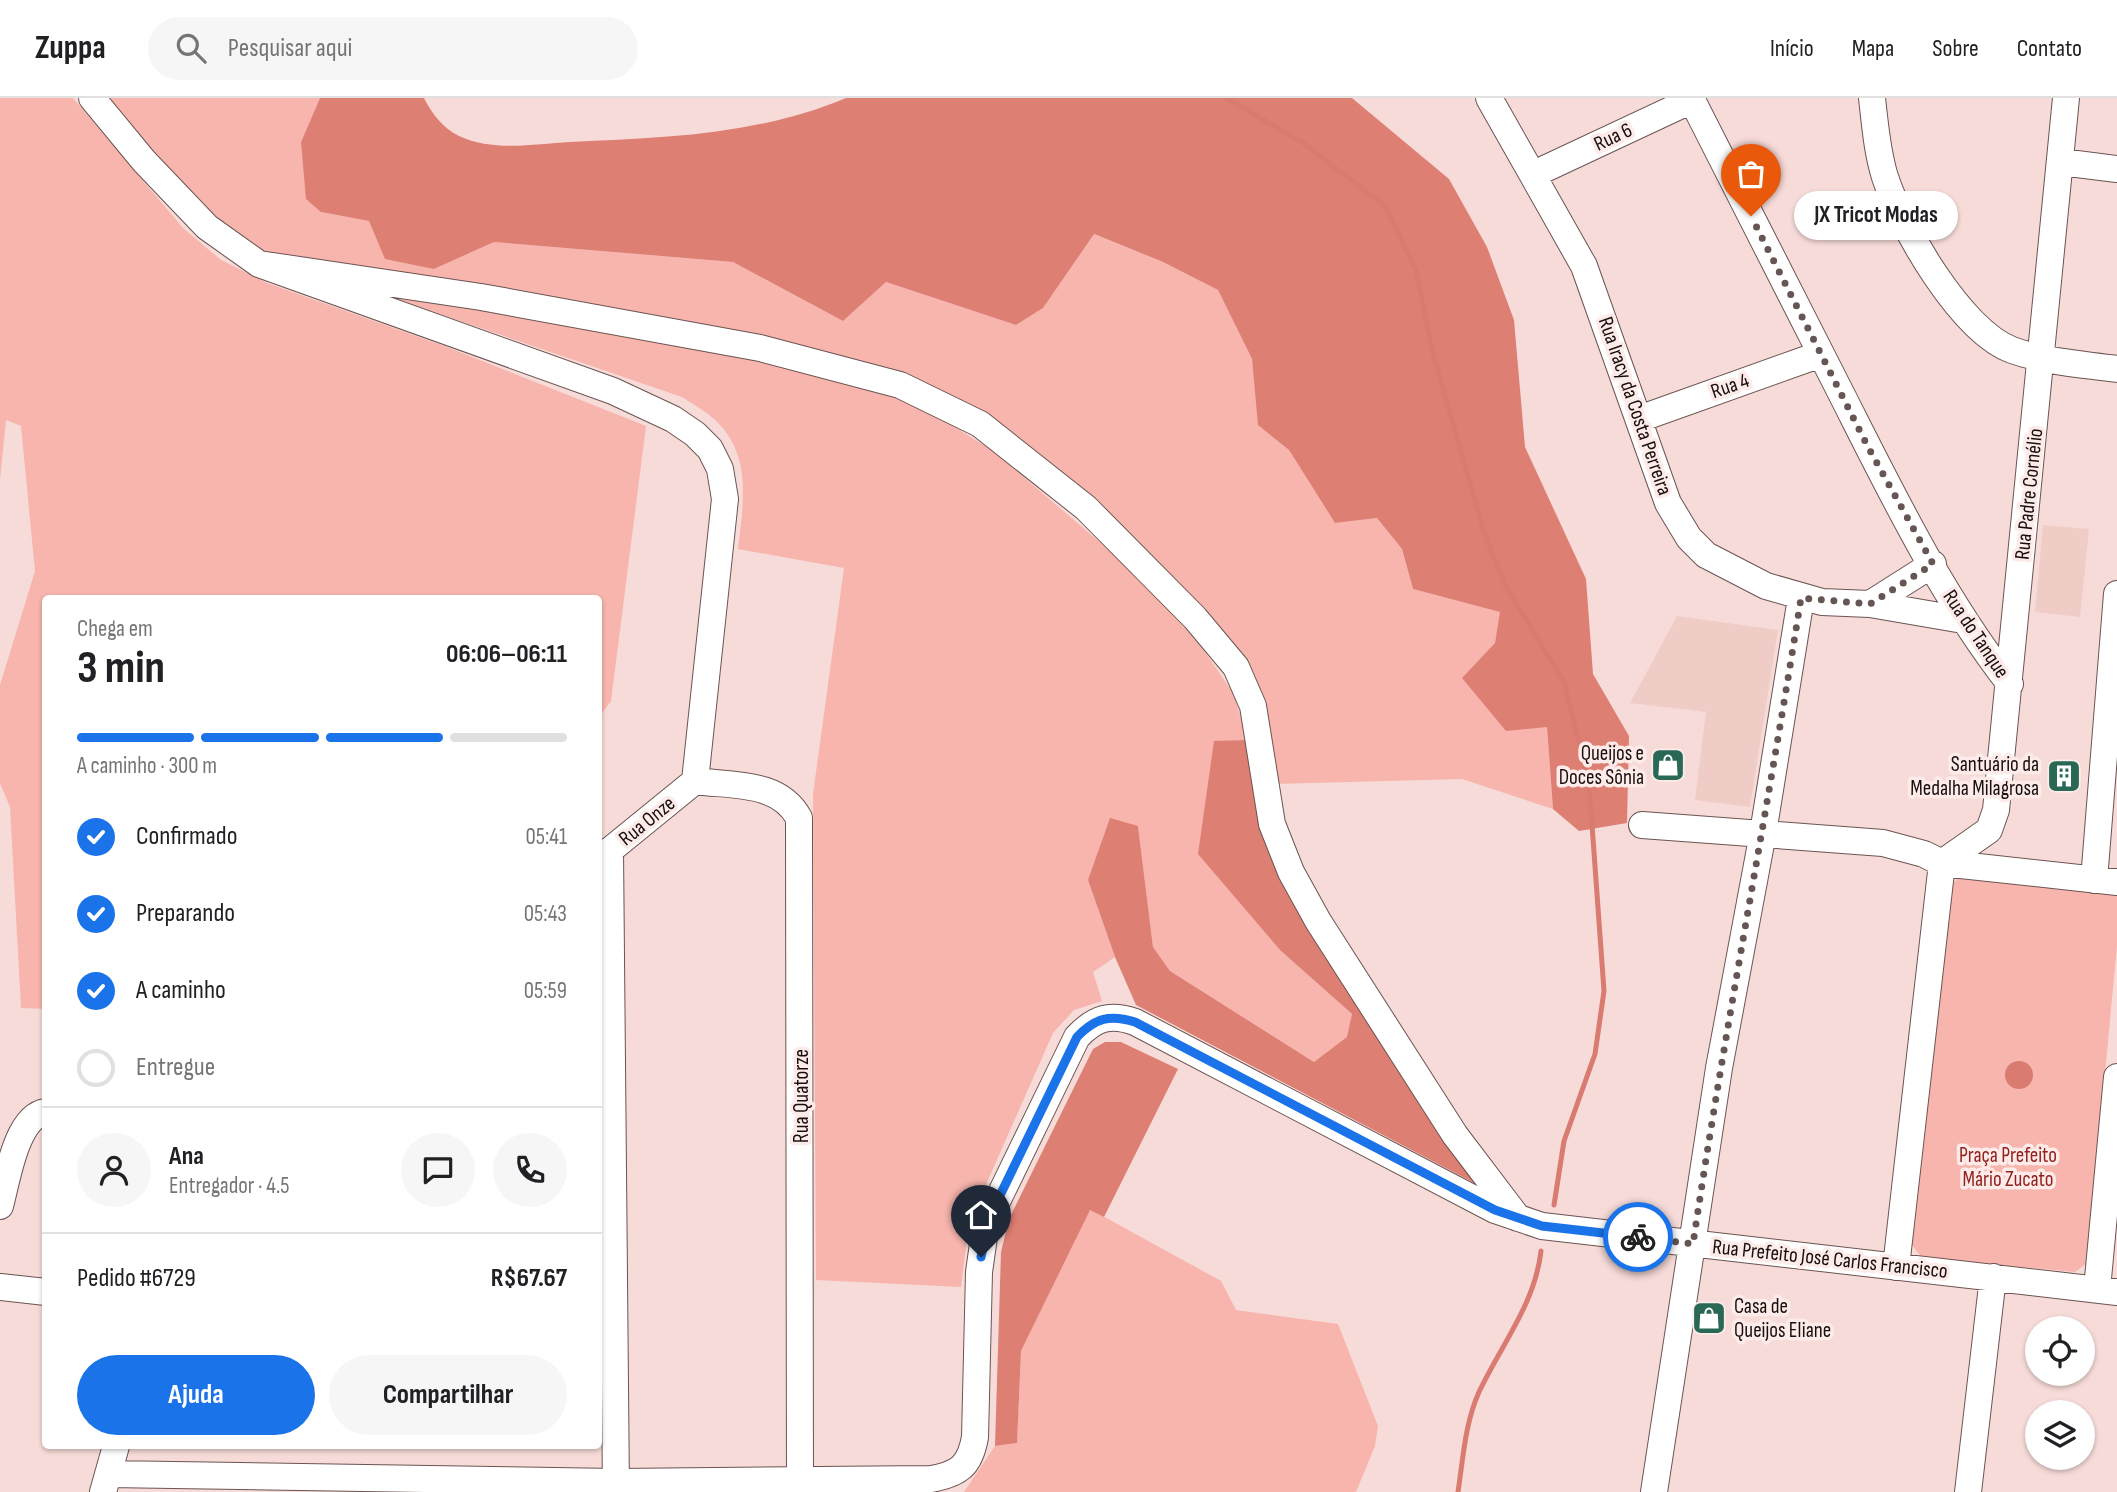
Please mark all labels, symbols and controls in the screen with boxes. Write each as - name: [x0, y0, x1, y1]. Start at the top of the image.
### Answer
- search box: [148, 17, 638, 80]
- text: Zuppa: [35, 28, 106, 68]
- icon: search: [172, 29, 210, 67]
- text: Pesquisar aqui: [228, 33, 352, 64]
- text: Início: [1770, 34, 1814, 63]
- text: Mapa: [1852, 34, 1894, 63]
- text: Sobre: [1932, 34, 1979, 63]
- text: Contato: [2017, 34, 2082, 63]
- street label: Rua 6: [1590, 117, 1636, 157]
- pin: [1721, 144, 1781, 216]
- icon: bag: [1732, 155, 1770, 193]
- callout: JX Tricot Modas: [1793, 192, 1957, 240]
- text: JX Tricot Modas: [1814, 201, 1938, 229]
- street label: Rua Iracy da Costa Perreira: [1593, 314, 1677, 498]
- street label: Rua 4: [1708, 368, 1753, 404]
- street label: Rua Padre Cornélio: [2010, 427, 2048, 561]
- street label: Rua do Tanque: [1937, 585, 2015, 683]
- text: Chega em: [77, 615, 153, 643]
- text: 06:06–06:11: [446, 639, 567, 670]
- text: 3 min: [77, 641, 165, 696]
- place label: Queijos e Doces Sônia: [1559, 741, 1644, 790]
- shop icon: Queijos e Doces Sônia: [1649, 746, 1687, 784]
- text: A caminho · 300 m: [77, 752, 217, 780]
- place label: Santuário da Medalha Milagrosa: [1910, 752, 2039, 801]
- building icon: Santuário da Medalha Milagrosa: [2045, 757, 2083, 795]
- street label: Rua Onze: [614, 791, 680, 851]
- icon: check: [77, 818, 115, 856]
- text: Confirmado: [136, 821, 237, 852]
- text: 05:41: [525, 823, 567, 851]
- icon: check: [77, 895, 115, 933]
- text: Preparando: [136, 898, 235, 929]
- text: 05:43: [524, 900, 567, 928]
- icon: check: [77, 972, 115, 1010]
- text: A caminho: [136, 975, 226, 1006]
- text: 05:59: [524, 977, 567, 1005]
- street label: Rua Quatorze: [789, 1049, 814, 1143]
- text: Entregue: [136, 1052, 215, 1083]
- button: person: [77, 1133, 151, 1207]
- button: chat: [401, 1133, 475, 1207]
- button: phone: [493, 1133, 567, 1207]
- text: Ana: [169, 1141, 204, 1172]
- park label: Praça Prefeito Mário Zucato: [1959, 1143, 2057, 1192]
- text: Entregador · 4.5: [169, 1172, 289, 1200]
- pin: [951, 1185, 1011, 1257]
- icon: home: [962, 1196, 1000, 1234]
- courier: [1603, 1202, 1673, 1272]
- icon: bike: [1619, 1218, 1657, 1256]
- street label: Rua Prefeito José Carlos Francisco: [1711, 1234, 1949, 1284]
- text: Pedido #6729: [77, 1263, 196, 1294]
- text: R$67.67: [491, 1263, 567, 1294]
- place label: Casa de Queijos Eliane: [1734, 1294, 1831, 1343]
- shop icon: Casa de Queijos Eliane: [1690, 1299, 1728, 1337]
- map controls: [2025, 1316, 2095, 1470]
- button: locate: [2025, 1316, 2095, 1386]
- button: Ajuda: [77, 1355, 315, 1435]
- button: Compartilhar: [329, 1355, 567, 1435]
- button: layers: [2025, 1400, 2095, 1470]

